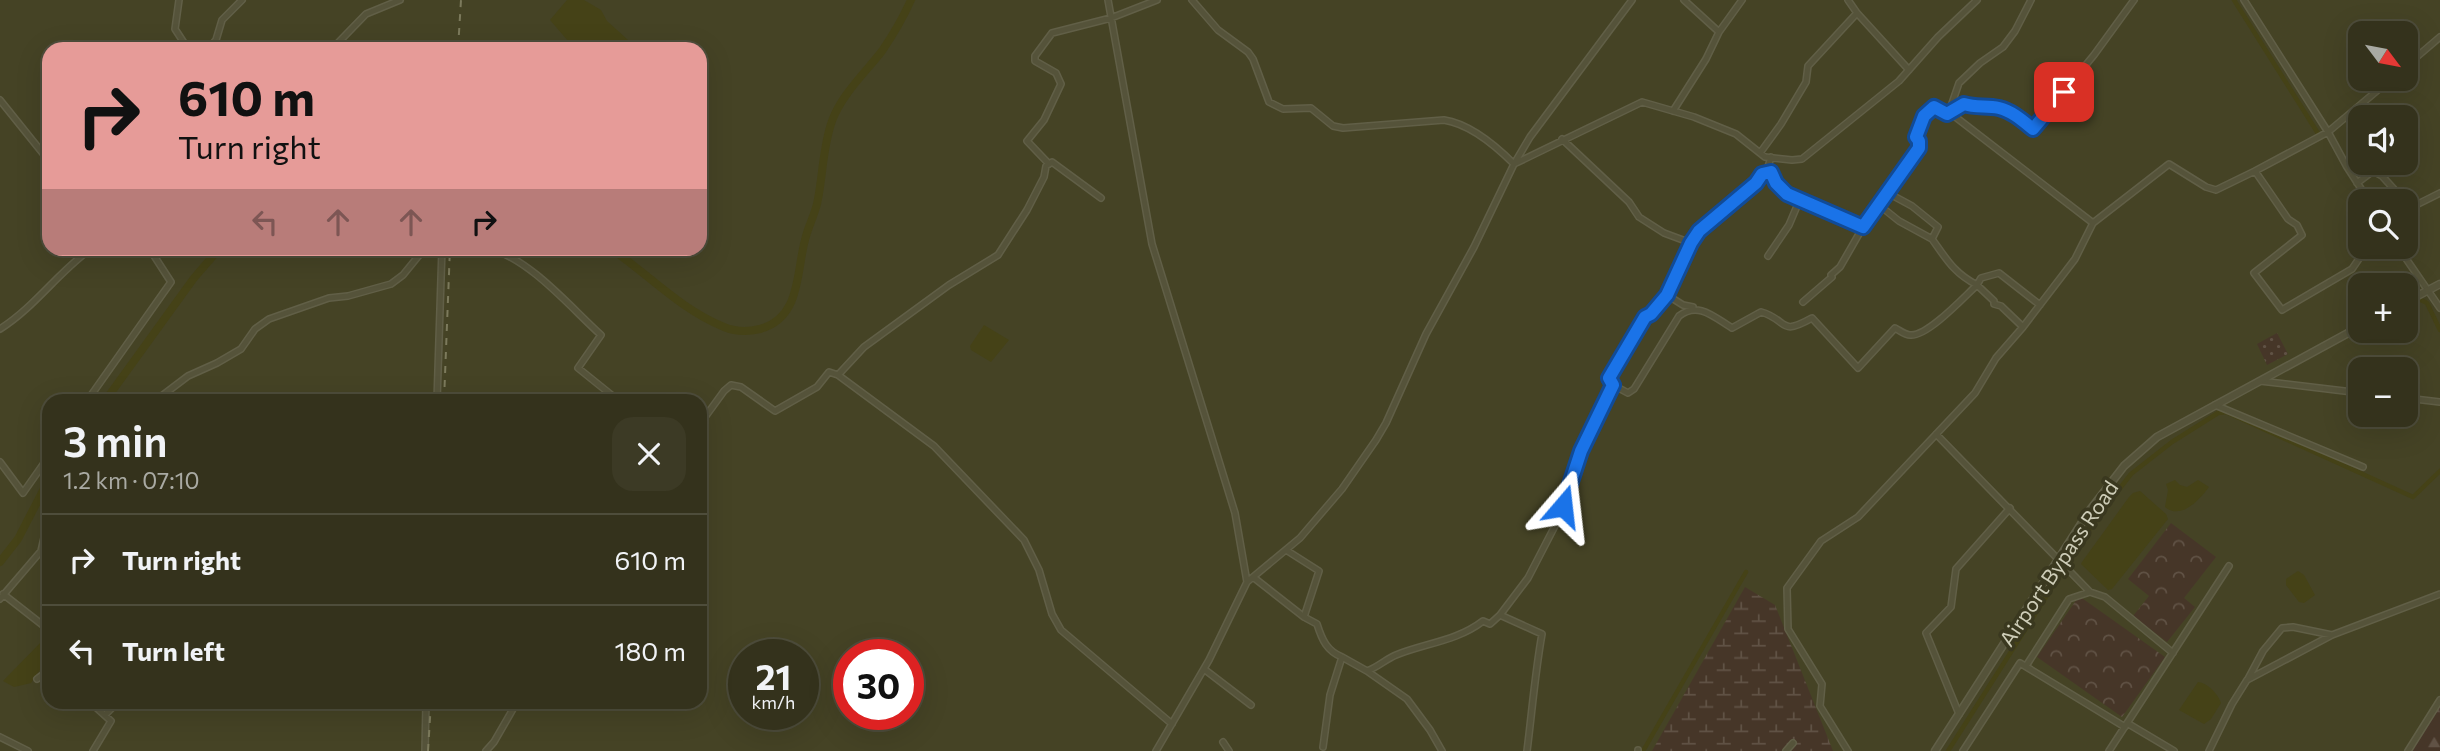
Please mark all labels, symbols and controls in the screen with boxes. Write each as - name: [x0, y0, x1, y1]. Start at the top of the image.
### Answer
- north arrow: [2348, 21, 2418, 91]
- map controls: [2348, 21, 2418, 427]
- pin: [2034, 62, 2094, 122]
- text: 610 m: [178, 66, 315, 126]
- icon: right: [63, 70, 154, 161]
- icon: arrive: [2045, 73, 2083, 111]
- button: sound: [2348, 105, 2418, 175]
- text: Turn right: [178, 126, 321, 166]
- button: search: [2348, 189, 2418, 259]
- icon: left: [246, 203, 284, 241]
- icon: ahead: [319, 203, 357, 241]
- icon: ahead: [392, 203, 430, 241]
- icon: right: [465, 203, 503, 241]
- button: +: [2348, 273, 2418, 343]
- button: −: [2348, 357, 2418, 427]
- text: 3 min: [63, 414, 168, 466]
- button: close: [612, 417, 686, 491]
- text: 1.2 km · 07:10: [63, 466, 200, 494]
- position arrow: [1526, 469, 1600, 543]
- street label: Airport Bypass Road: [1993, 476, 2123, 650]
- icon: right: [63, 541, 101, 579]
- text: Turn right: [122, 544, 241, 575]
- text: 610 m: [614, 544, 686, 575]
- icon: left: [63, 632, 101, 670]
- text: Turn left: [122, 635, 225, 666]
- text: 180 m: [614, 635, 686, 666]
- speed limit sign: 30: [833, 639, 924, 730]
- text: 21: [756, 654, 791, 697]
- text: km/h: [752, 691, 795, 713]

